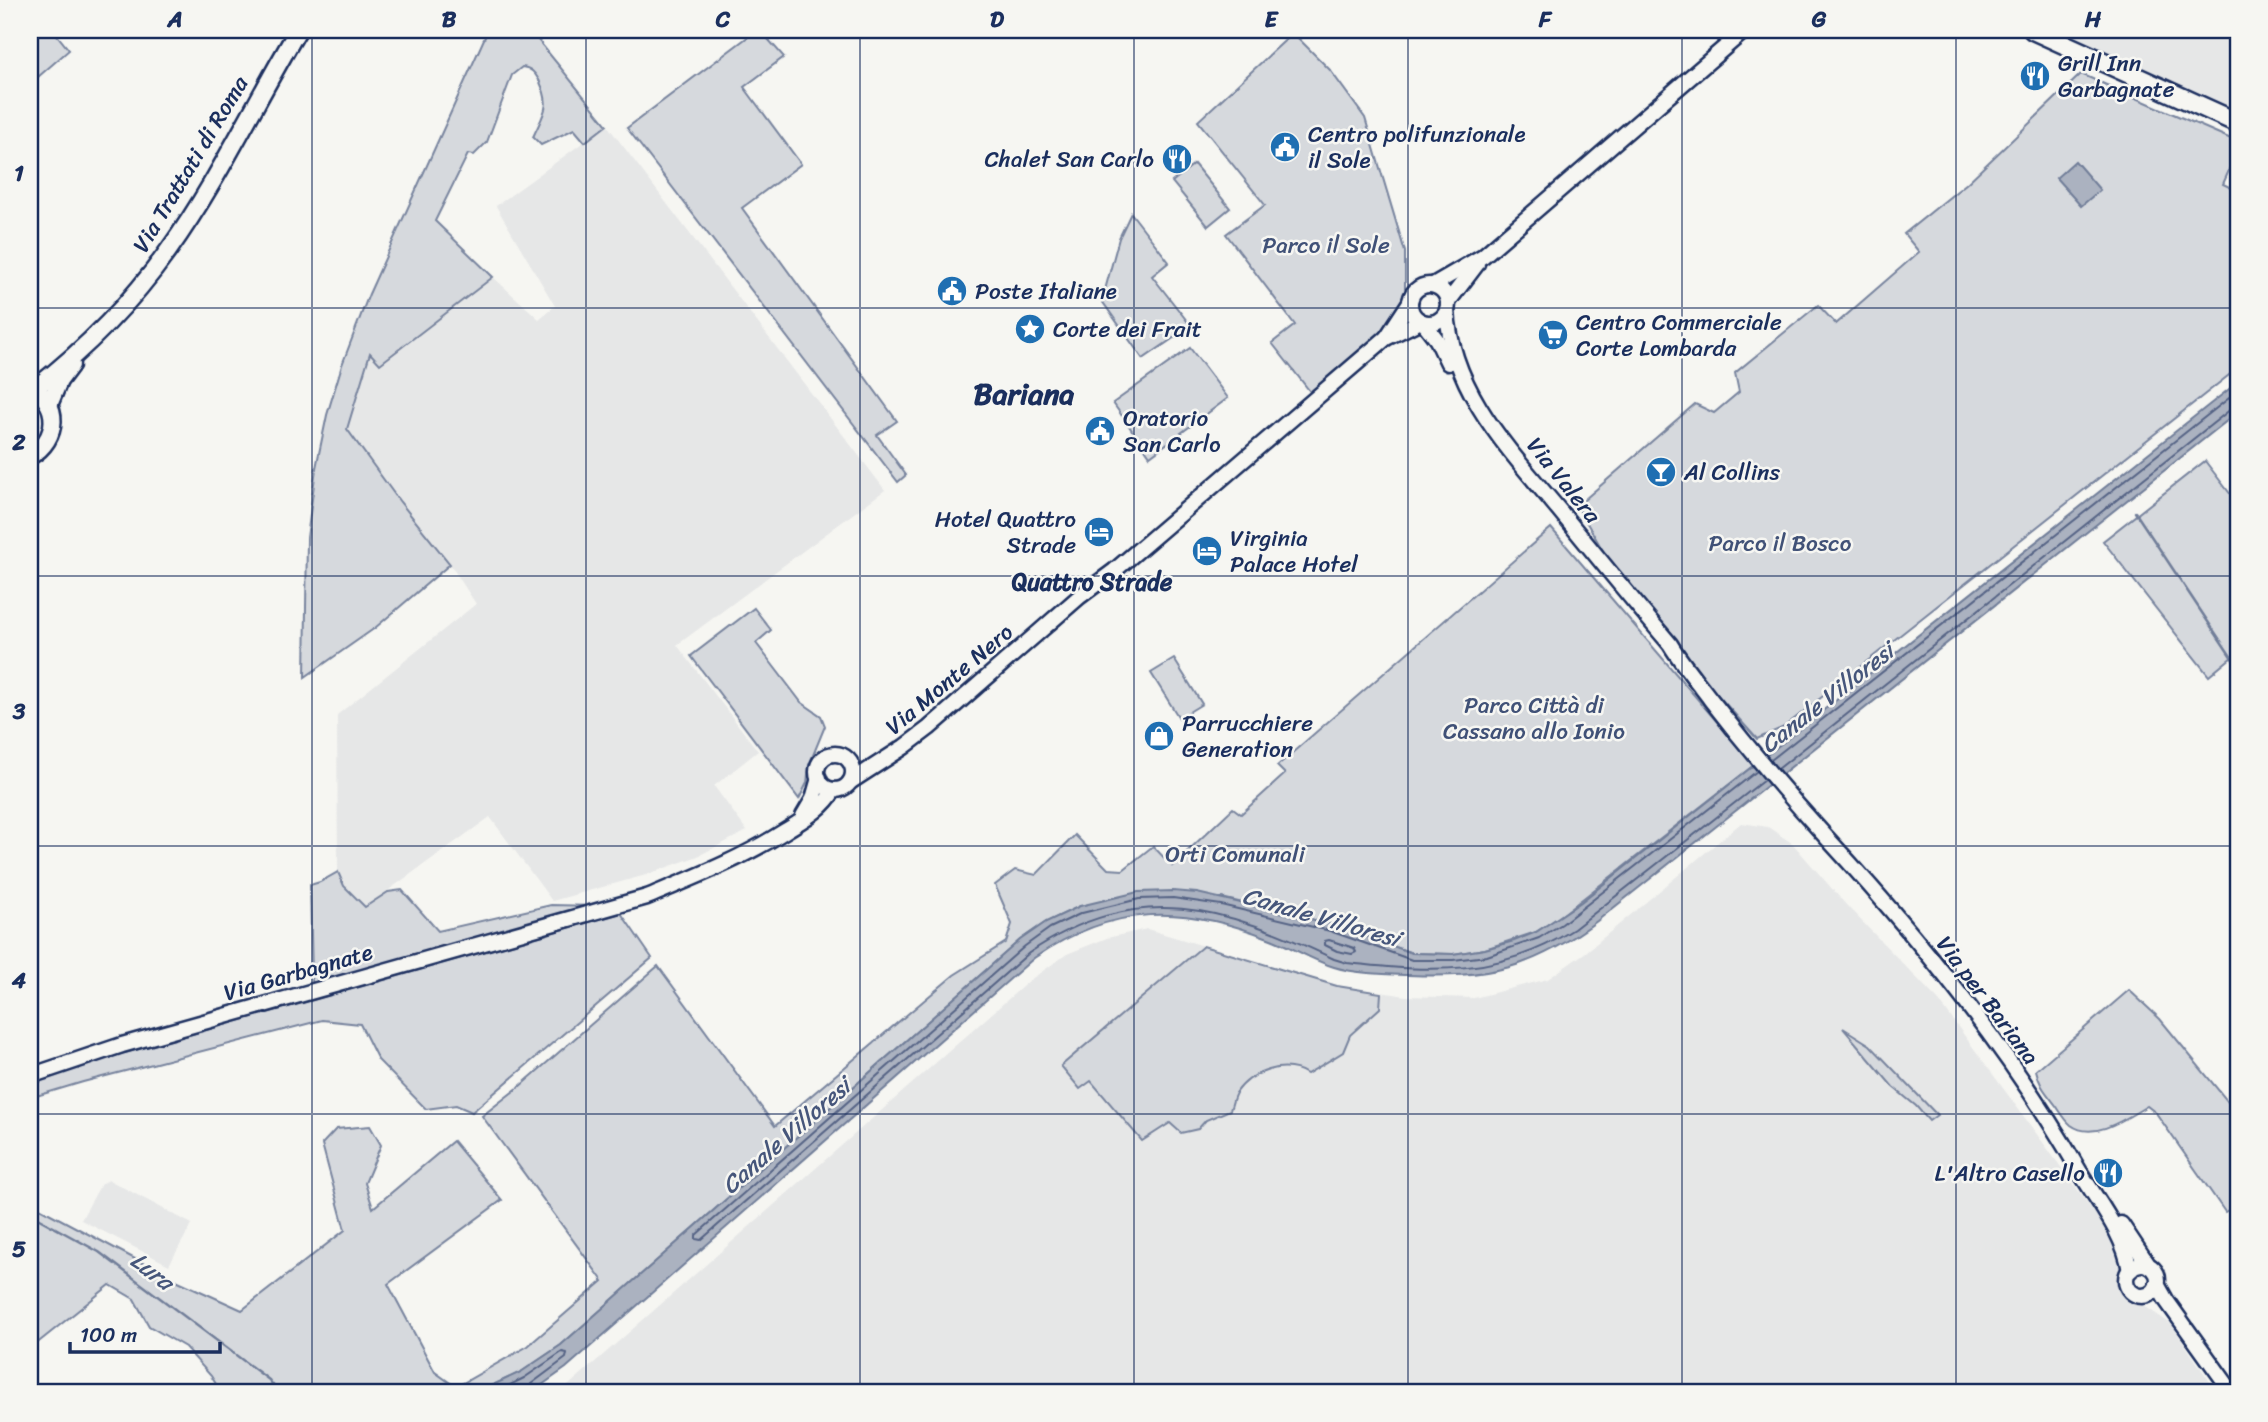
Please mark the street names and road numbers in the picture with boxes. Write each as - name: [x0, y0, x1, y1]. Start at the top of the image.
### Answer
- street label: Via Trattati di Roma: [121, 67, 260, 261]
- street label: Via Valera: [1516, 428, 1612, 533]
- street label: Via Monte Nero: [876, 613, 1023, 746]
- street label: Via per Bariana: [1925, 927, 2050, 1074]
- street label: Via Garbagnate: [219, 932, 378, 1013]

